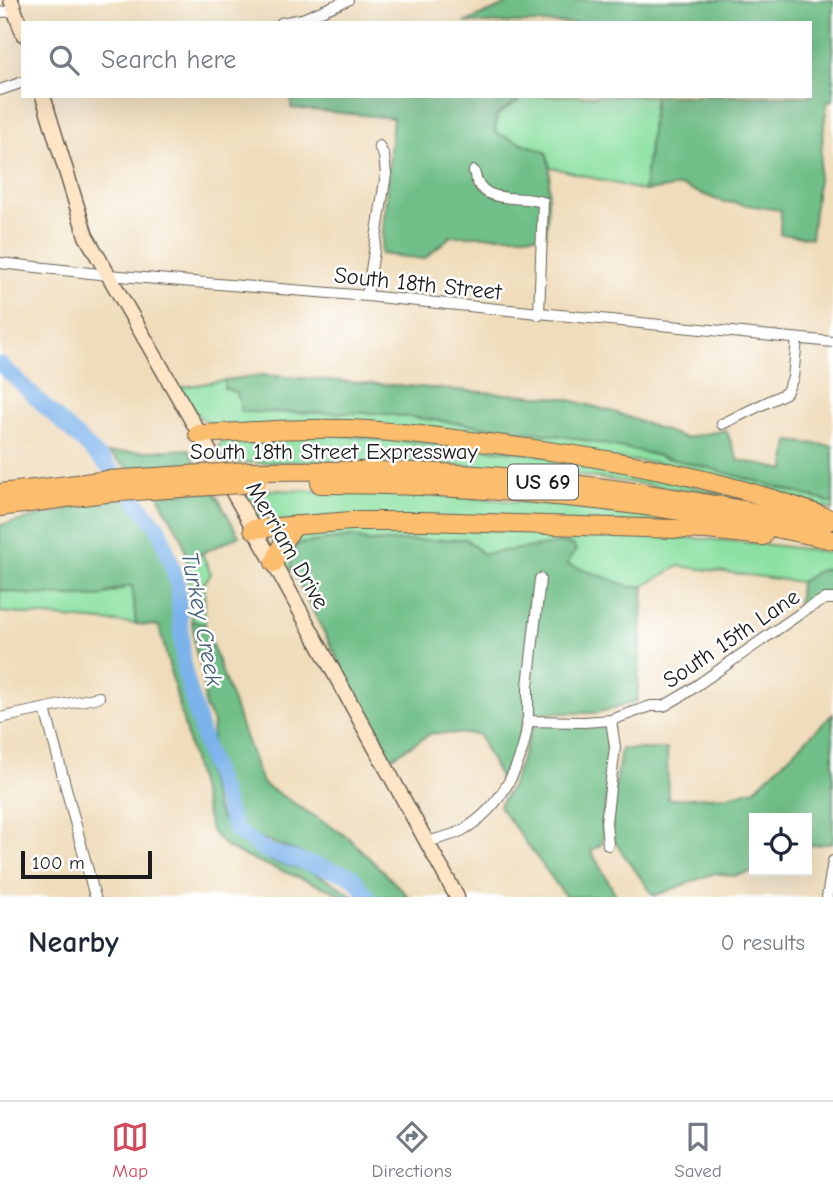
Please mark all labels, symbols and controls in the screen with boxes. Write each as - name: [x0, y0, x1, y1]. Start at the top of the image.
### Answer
- search box: [21, 21, 812, 98]
- icon: search: [45, 41, 83, 79]
- text: Search here: [101, 45, 236, 75]
- street label: South 18th Street: [333, 261, 504, 306]
- street label: South 18th Street Expressway: [190, 438, 479, 465]
- road number: US 69: [508, 464, 578, 500]
- street label: Merriam Drive: [240, 477, 335, 614]
- water label: Turkey Creek: [175, 549, 229, 689]
- street label: South 15th Lane: [658, 583, 805, 694]
- map controls: [749, 813, 812, 876]
- button: locate: [749, 813, 812, 876]
- scale bar: [21, 848, 152, 880]
- text: 100 m: [32, 852, 85, 874]
- text: Nearby: [28, 925, 119, 960]
- text: 0 results: [721, 929, 805, 956]
- tab: Map: [111, 1118, 149, 1182]
- tab: Directions: [372, 1118, 452, 1182]
- tab: Saved: [674, 1118, 722, 1182]

